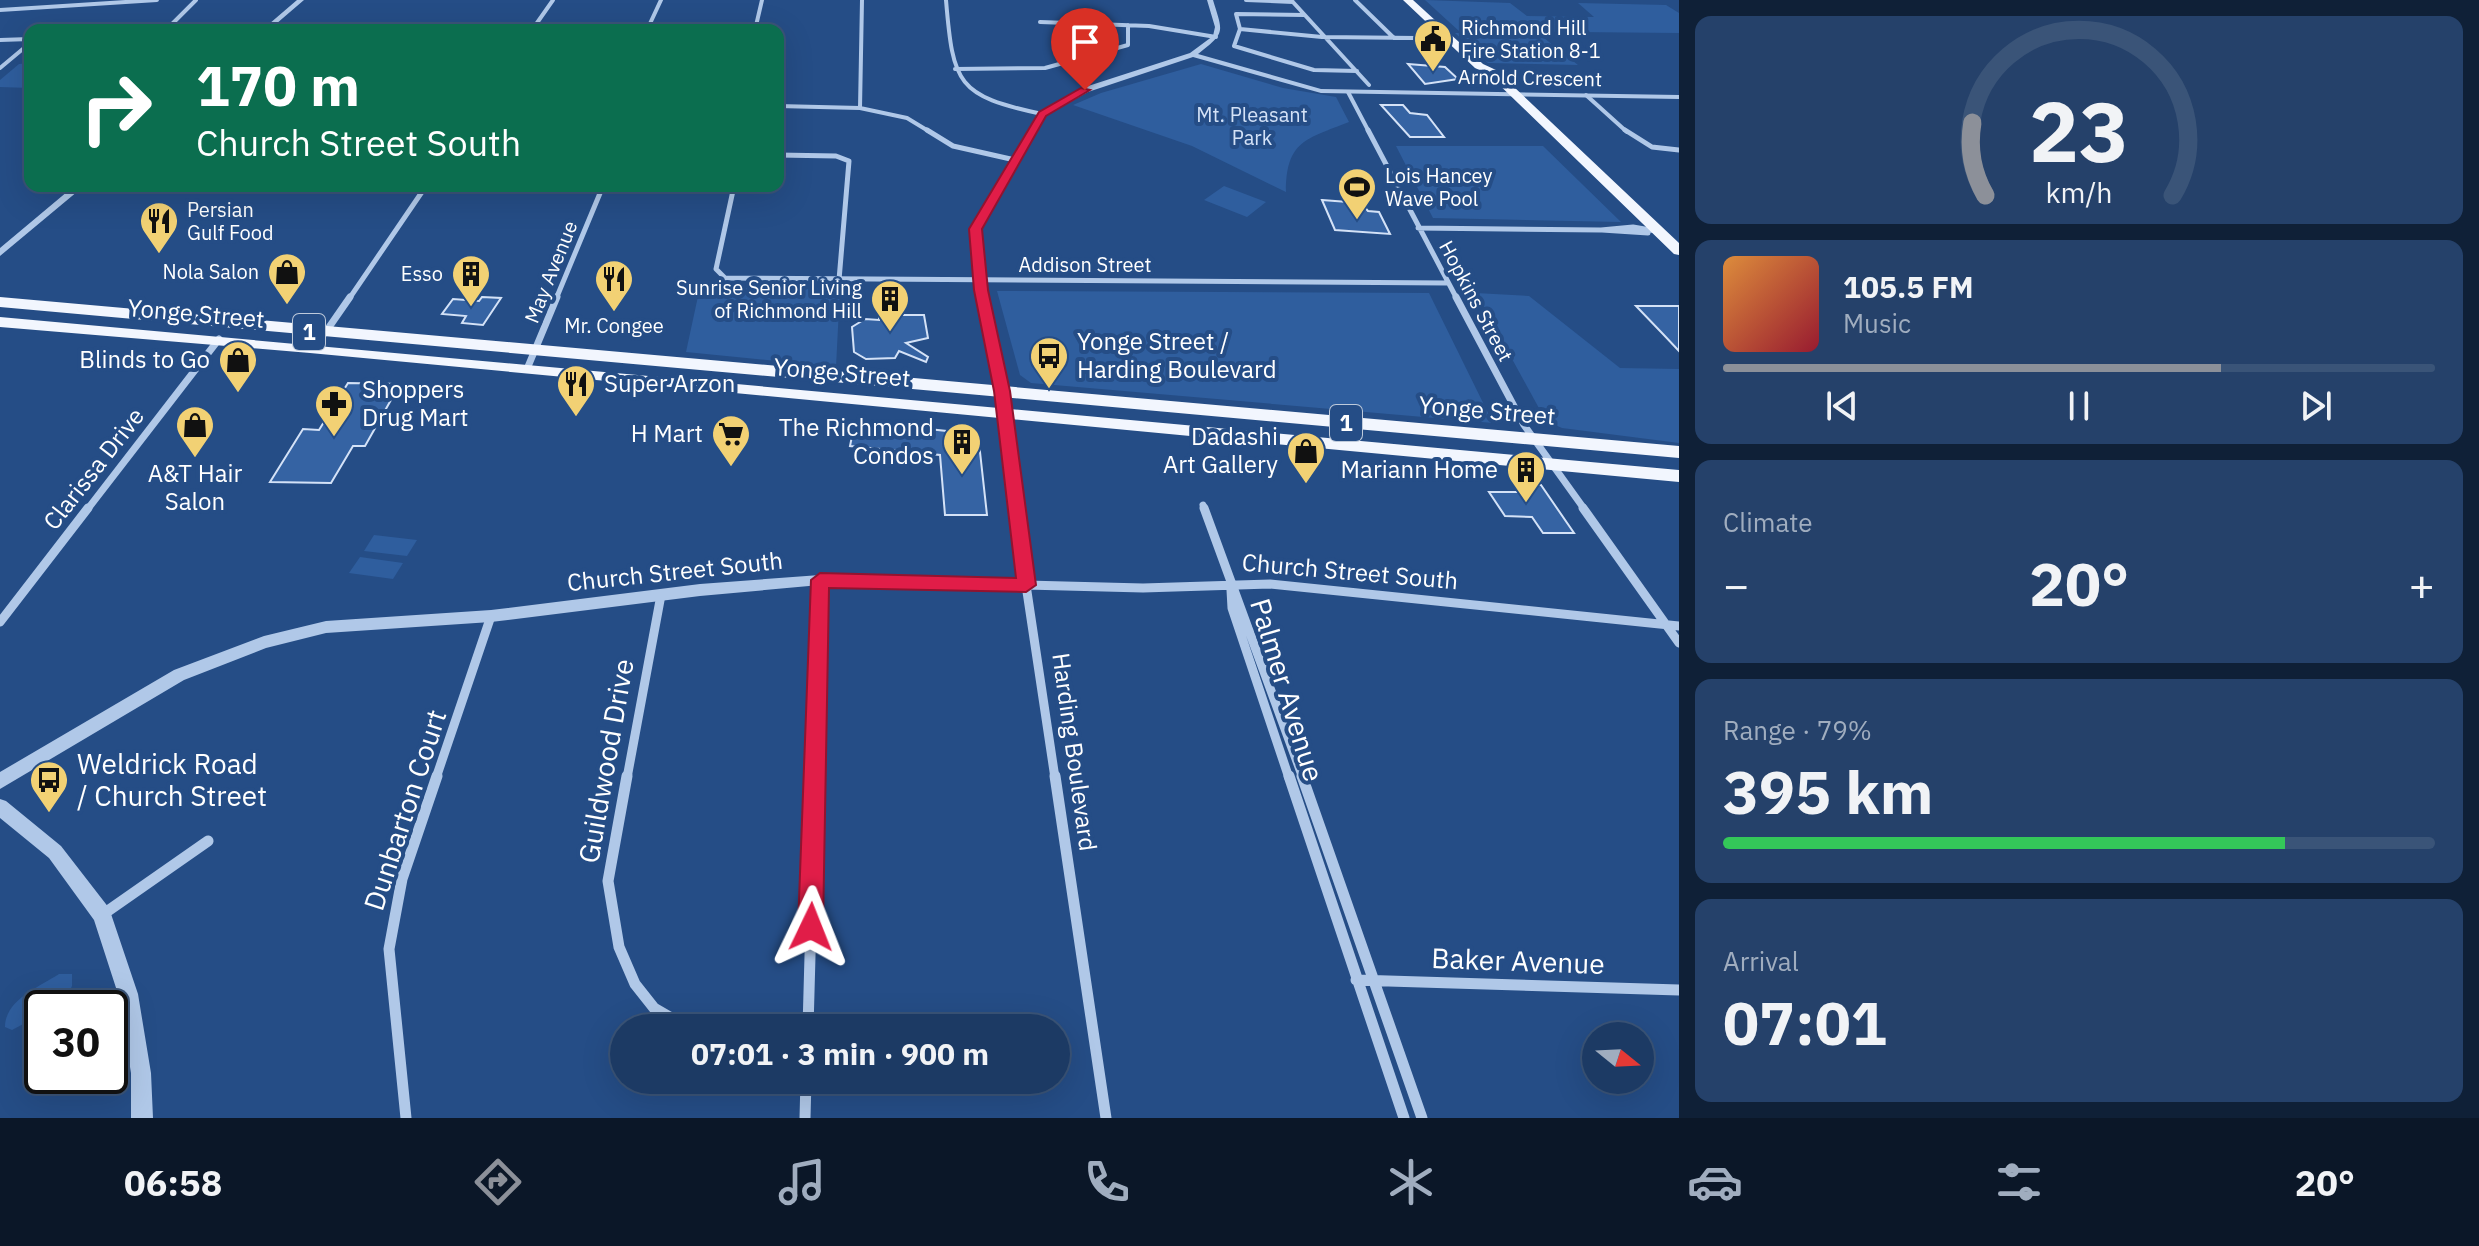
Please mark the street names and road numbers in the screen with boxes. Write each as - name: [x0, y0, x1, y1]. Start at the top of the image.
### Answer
- street label: Arnold Crescent: [1458, 63, 1602, 92]
- street label: May Avenue: [518, 217, 583, 327]
- street label: Hopkins Street: [1433, 236, 1520, 366]
- street label: Addison Street: [1019, 251, 1151, 278]
- street label: Yonge Street: [126, 291, 266, 335]
- road number: 1: [293, 314, 325, 350]
- street label: Yonge Street: [772, 350, 912, 394]
- street label: Yonge Street: [1417, 388, 1557, 432]
- street label: Clarissa Drive: [36, 401, 151, 536]
- road number: 1: [1330, 405, 1362, 441]
- street label: Church Street South: [565, 544, 784, 598]
- street label: Church Street South: [1241, 546, 1459, 596]
- street label: Palmer Avenue: [1242, 594, 1333, 786]
- street label: Harding Boulevard: [1045, 651, 1105, 853]
- street label: Guildwood Drive: [569, 656, 642, 866]
- street label: Dunbarton Court: [355, 705, 454, 915]
- street label: Baker Avenue: [1431, 939, 1605, 982]

